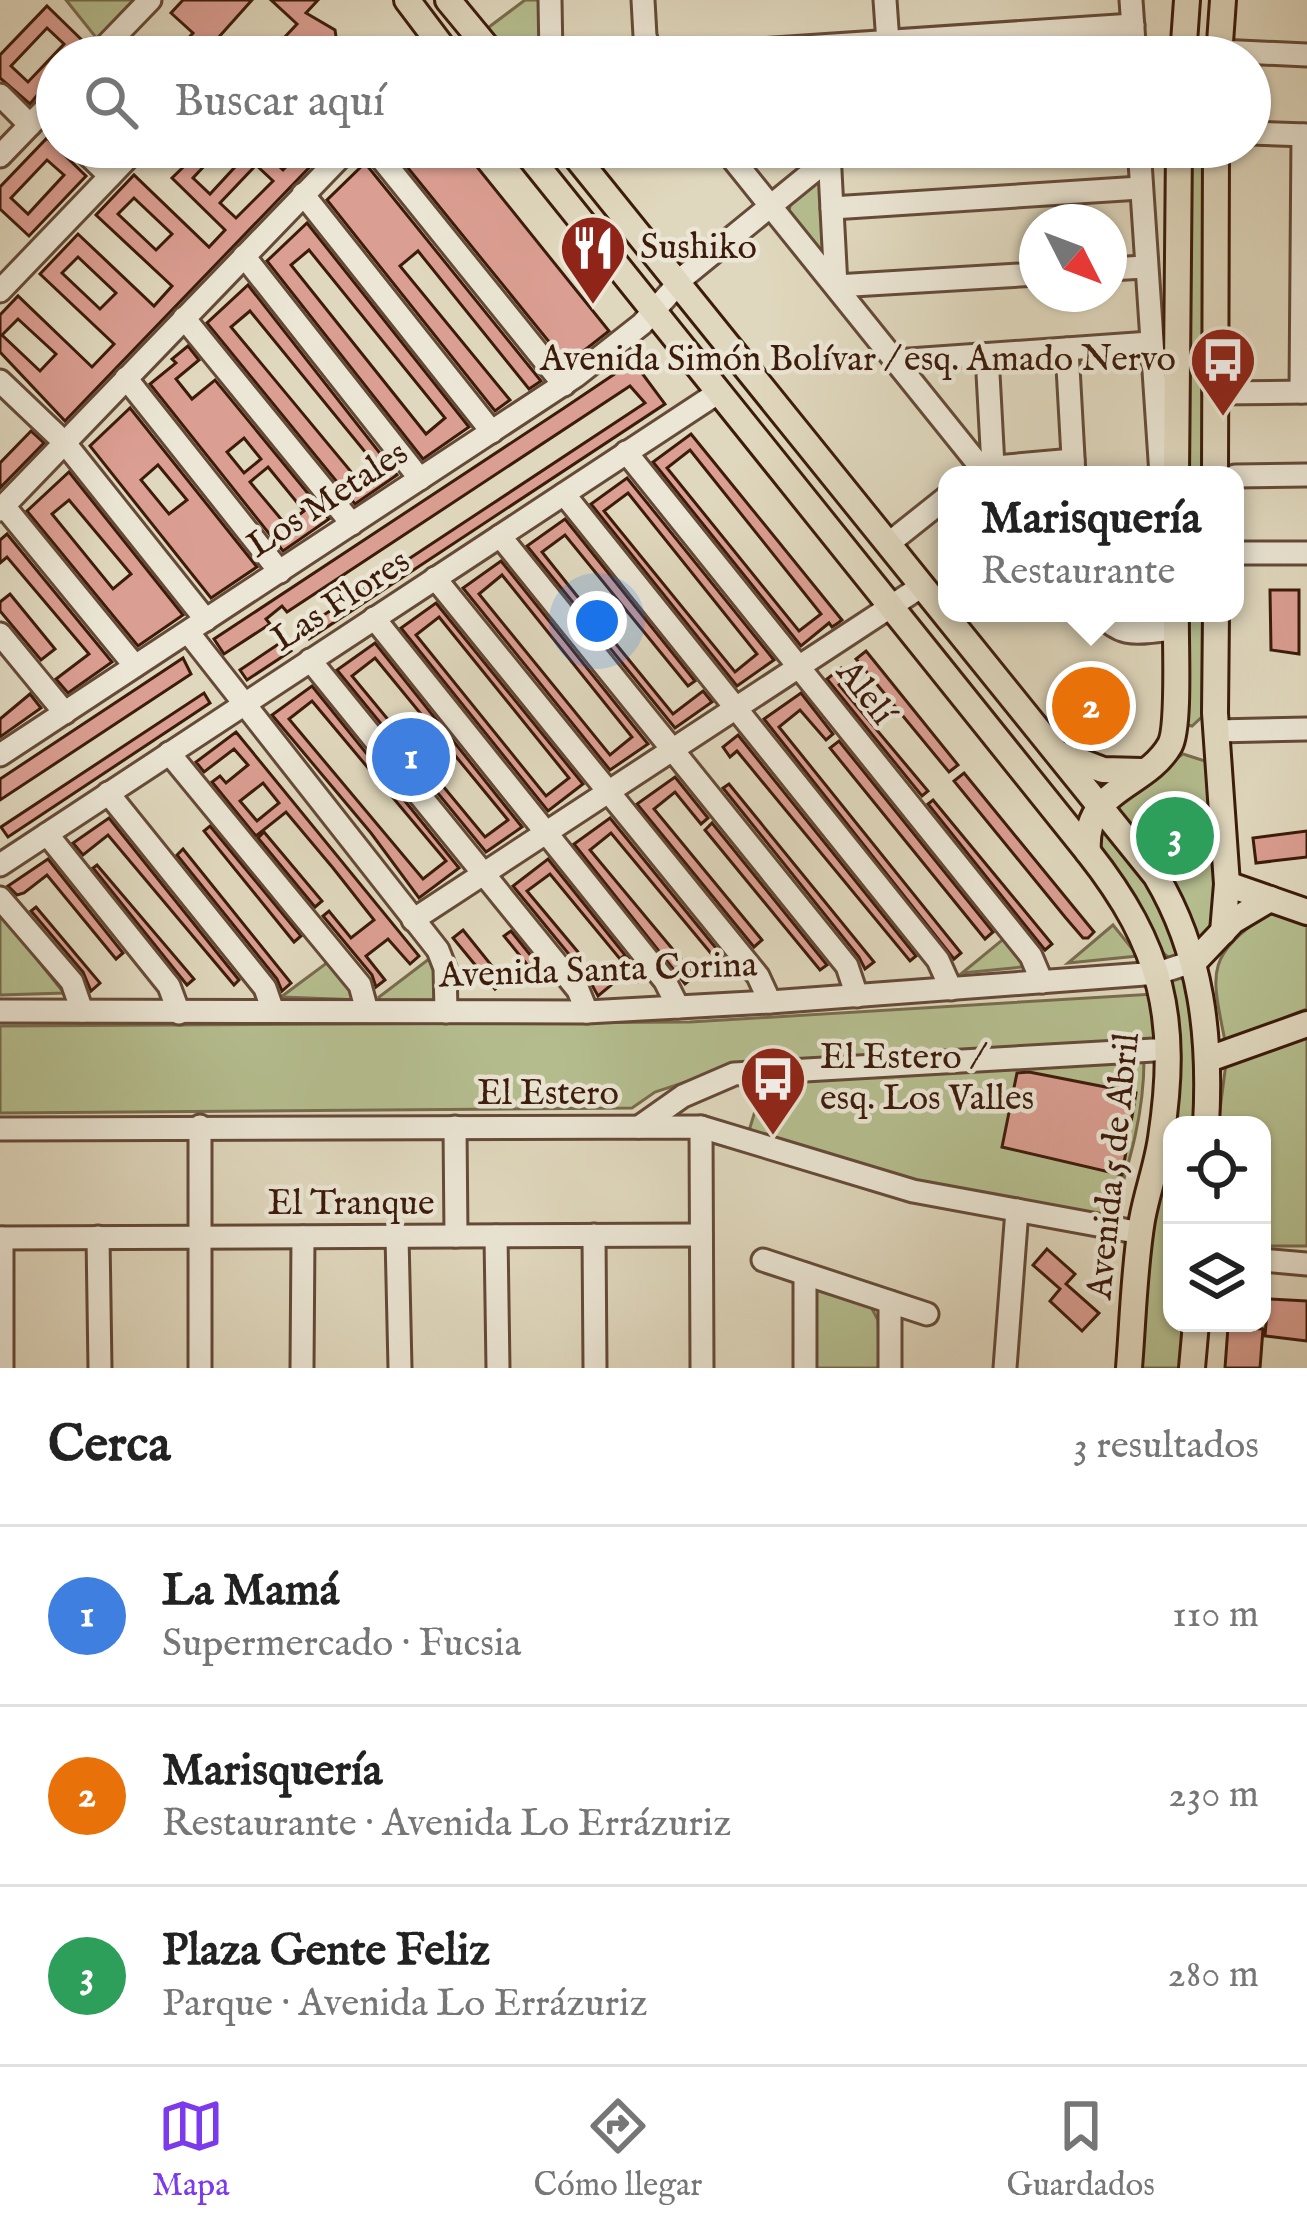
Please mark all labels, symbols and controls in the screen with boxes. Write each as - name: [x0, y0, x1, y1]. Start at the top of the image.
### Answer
- search box: [36, 36, 1271, 168]
- icon: search: [78, 69, 144, 135]
- text: Buscar aquí: [174, 74, 385, 131]
- north arrow: [1019, 204, 1127, 312]
- restaurant icon: Sushiko: [558, 213, 628, 307]
- place label: Sushiko: [640, 225, 757, 271]
- bus stop icon: Avenida Simón Bolívar / esq. Amado Nervo: [1188, 325, 1258, 419]
- place label: Avenida Simón Bolívar / esq. Amado Nervo: [539, 337, 1176, 383]
- street label: Los Metales: [239, 431, 417, 569]
- popup: [938, 466, 1244, 622]
- text: Marisquería: [981, 491, 1201, 548]
- street label: Las Flores: [263, 539, 419, 663]
- text: Restaurante: [981, 548, 1175, 597]
- your location: [567, 591, 627, 651]
- street label: Alelí: [825, 650, 906, 737]
- pin: 2: [1052, 661, 1130, 751]
- pin: 1: [372, 712, 450, 802]
- pin: 3: [1136, 791, 1214, 881]
- street label: Avenida Santa Corina: [437, 942, 758, 1000]
- street label: Avenida 5 de Abril: [1077, 1030, 1151, 1303]
- place label: El Estero / esq. Los Valles: [820, 1035, 1034, 1122]
- bus stop icon: El Estero / esq. Los Valles: [738, 1044, 808, 1138]
- street label: El Estero: [477, 1071, 619, 1117]
- map controls: [1163, 1116, 1271, 1332]
- button: locate: [1163, 1116, 1271, 1224]
- street label: El Tranque: [267, 1181, 435, 1227]
- button: layers: [1163, 1224, 1271, 1332]
- text: Cerca: [48, 1414, 171, 1479]
- text: 3 resultados: [1073, 1422, 1259, 1471]
- text: La Mamá: [162, 1563, 339, 1620]
- text: 1: [80, 1591, 94, 1640]
- text: 110 m: [1172, 1591, 1259, 1640]
- text: Supermercado · Fucsia: [162, 1620, 521, 1669]
- text: Marisquería: [162, 1743, 382, 1800]
- text: 2: [78, 1771, 96, 1820]
- text: 230 m: [1168, 1771, 1259, 1820]
- text: Restaurante · Avenida Lo Errázuriz: [162, 1800, 731, 1849]
- text: Plaza Gente Feliz: [162, 1923, 490, 1980]
- text: 3: [80, 1951, 94, 2000]
- text: 280 m: [1168, 1951, 1259, 2000]
- text: Parque · Avenida Lo Errázuriz: [162, 1980, 648, 2029]
- tab: Mapa: [152, 2093, 229, 2207]
- tab: Cómo llegar: [533, 2093, 702, 2207]
- tab: Guardados: [1006, 2093, 1155, 2207]

